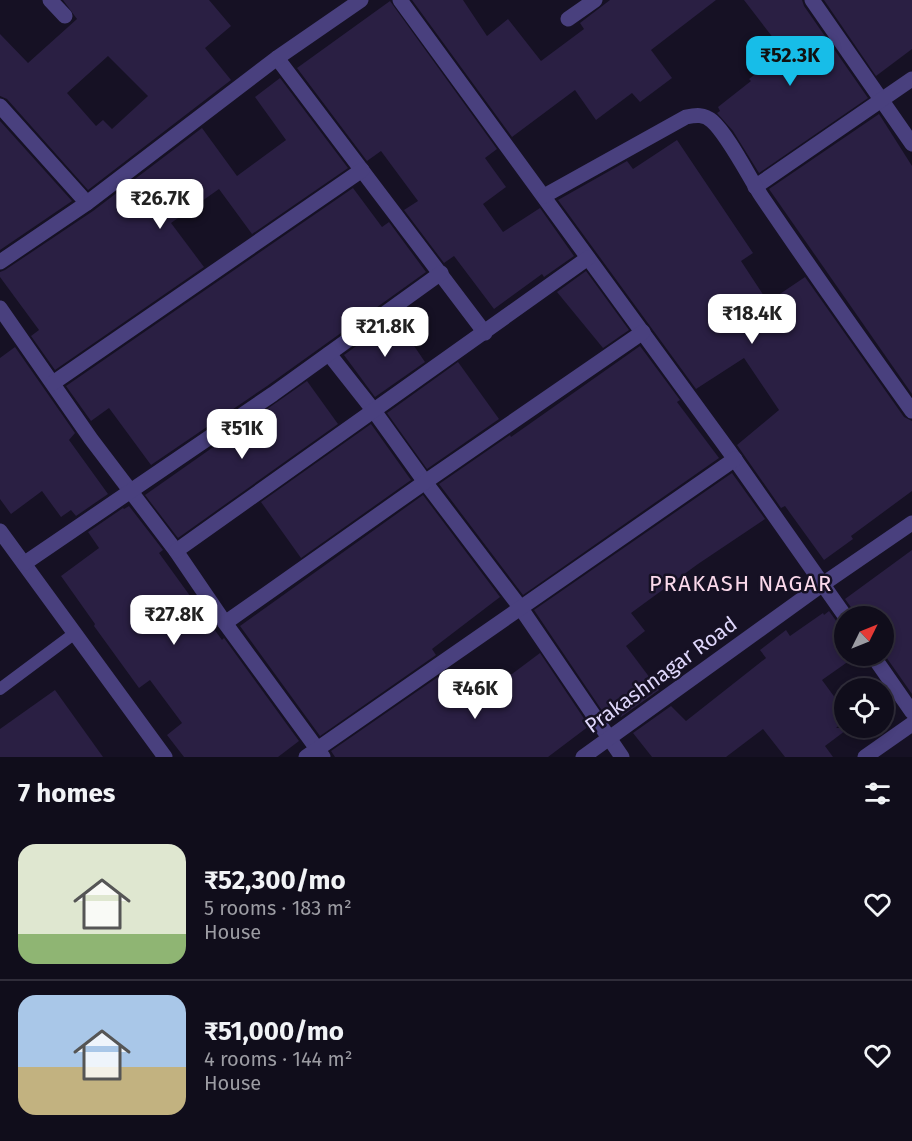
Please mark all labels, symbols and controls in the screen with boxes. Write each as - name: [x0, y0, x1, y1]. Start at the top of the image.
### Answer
- pin: ₹52.3K: [741, 36, 839, 87]
- text: ₹52.3K: [760, 43, 820, 67]
- pin: ₹26.7K: [111, 179, 209, 230]
- text: ₹26.7K: [130, 186, 190, 210]
- pin: ₹18.4K: [703, 294, 801, 345]
- text: ₹18.4K: [722, 301, 782, 325]
- pin: ₹21.8K: [336, 307, 434, 358]
- text: ₹21.8K: [355, 314, 415, 338]
- pin: ₹51K: [206, 409, 278, 460]
- text: ₹51K: [221, 416, 263, 440]
- district label: PRAKASH NAGAR: [649, 570, 833, 597]
- pin: ₹27.8K: [125, 595, 223, 646]
- text: ₹27.8K: [144, 602, 204, 626]
- north arrow: [834, 606, 894, 666]
- map controls: [834, 606, 894, 738]
- street label: Prakashnagar Road: [580, 611, 742, 739]
- pin: ₹46K: [439, 669, 511, 720]
- text: ₹46K: [452, 676, 498, 700]
- button: locate: [834, 678, 894, 738]
- icon: filters: [861, 777, 894, 810]
- text: 7 homes: [18, 778, 115, 809]
- text: ₹52,300/mo: [204, 865, 346, 896]
- icon: home: [66, 868, 138, 940]
- icon: heart: [861, 888, 894, 921]
- text: 5 rooms · 183 m²: [204, 896, 352, 920]
- text: House: [204, 920, 261, 944]
- text: ₹51,000/mo: [204, 1016, 344, 1047]
- icon: home: [66, 1019, 138, 1091]
- icon: heart: [861, 1039, 894, 1072]
- text: 4 rooms · 144 m²: [204, 1047, 353, 1071]
- text: House: [204, 1071, 261, 1095]

